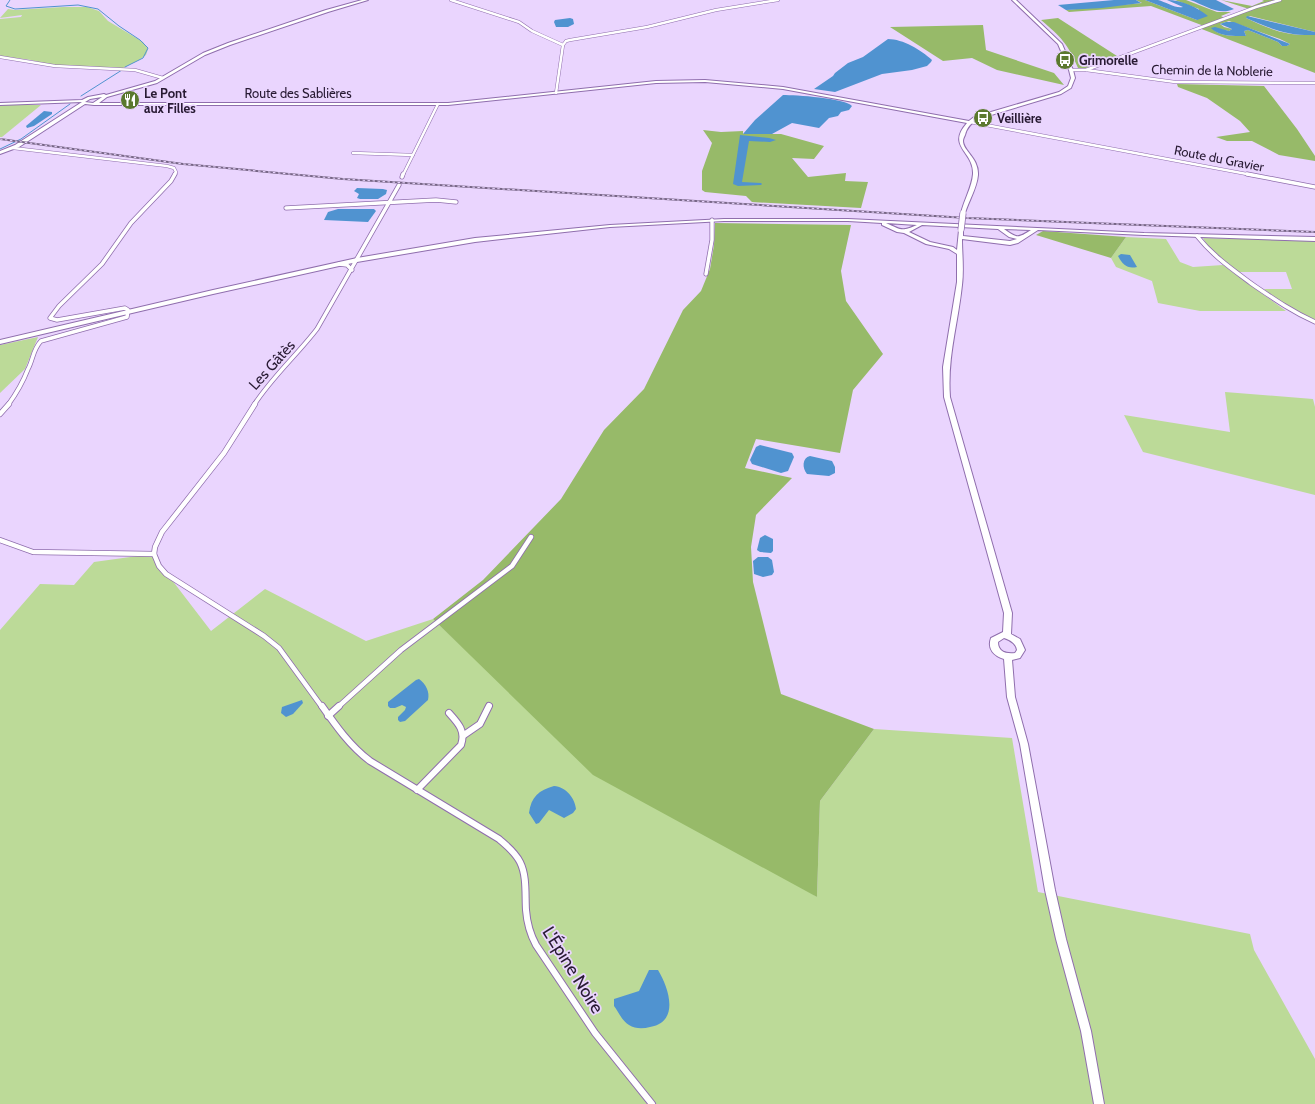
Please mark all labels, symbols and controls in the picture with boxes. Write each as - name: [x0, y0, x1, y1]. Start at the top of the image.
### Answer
- bus stop icon: Grimorelle: [1054, 49, 1076, 71]
- place label: Grimorelle: [1079, 52, 1138, 68]
- street label: Chemin de la Noblerie: [1151, 61, 1273, 79]
- place label: Le Pont aux Filles: [144, 85, 196, 116]
- street label: Route des Sablières: [244, 85, 352, 101]
- restaurant icon: Le Pont aux Filles: [119, 89, 141, 111]
- bus stop icon: Veillière: [972, 107, 994, 129]
- place label: Veillière: [997, 110, 1042, 126]
- street label: Route du Gravier: [1173, 141, 1266, 175]
- street label: Les Gâtès: [245, 336, 299, 394]
- street label: L'Épine Noire: [538, 922, 608, 1018]

